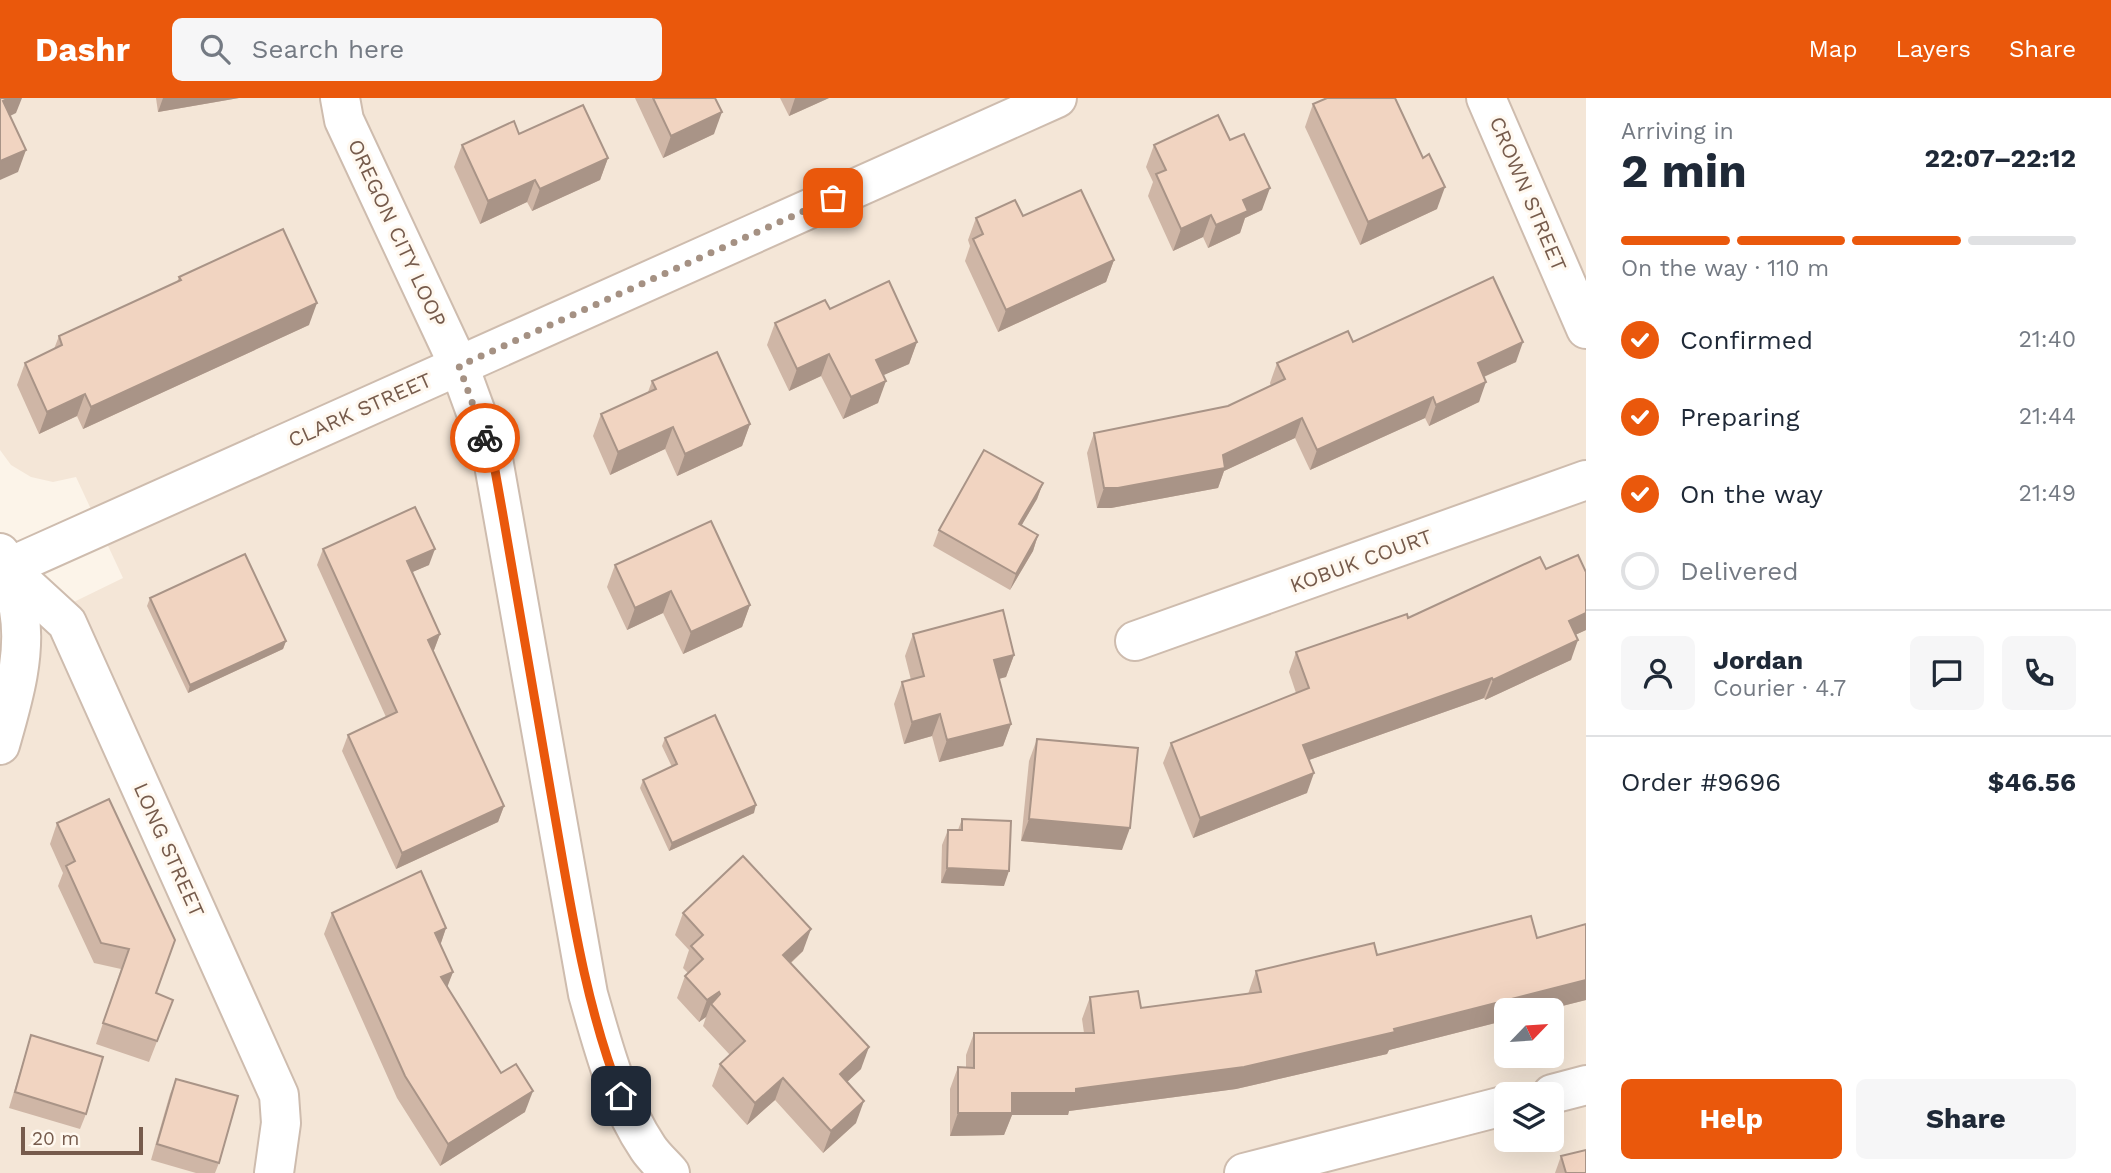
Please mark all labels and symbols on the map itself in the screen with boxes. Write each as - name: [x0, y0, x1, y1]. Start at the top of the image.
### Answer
- street label: CROWN STREET: [1485, 113, 1572, 275]
- street label: OREGON CITY LOOP: [343, 135, 452, 331]
- pin: [803, 168, 863, 228]
- street label: CLARK STREET: [284, 367, 436, 452]
- courier: [450, 403, 520, 473]
- street label: KOBUK COURT: [1286, 523, 1436, 598]
- street label: LONG STREET: [129, 779, 210, 921]
- north arrow: [1494, 998, 1564, 1068]
- pin: [591, 1066, 651, 1126]
- scale bar: [21, 1124, 144, 1156]

